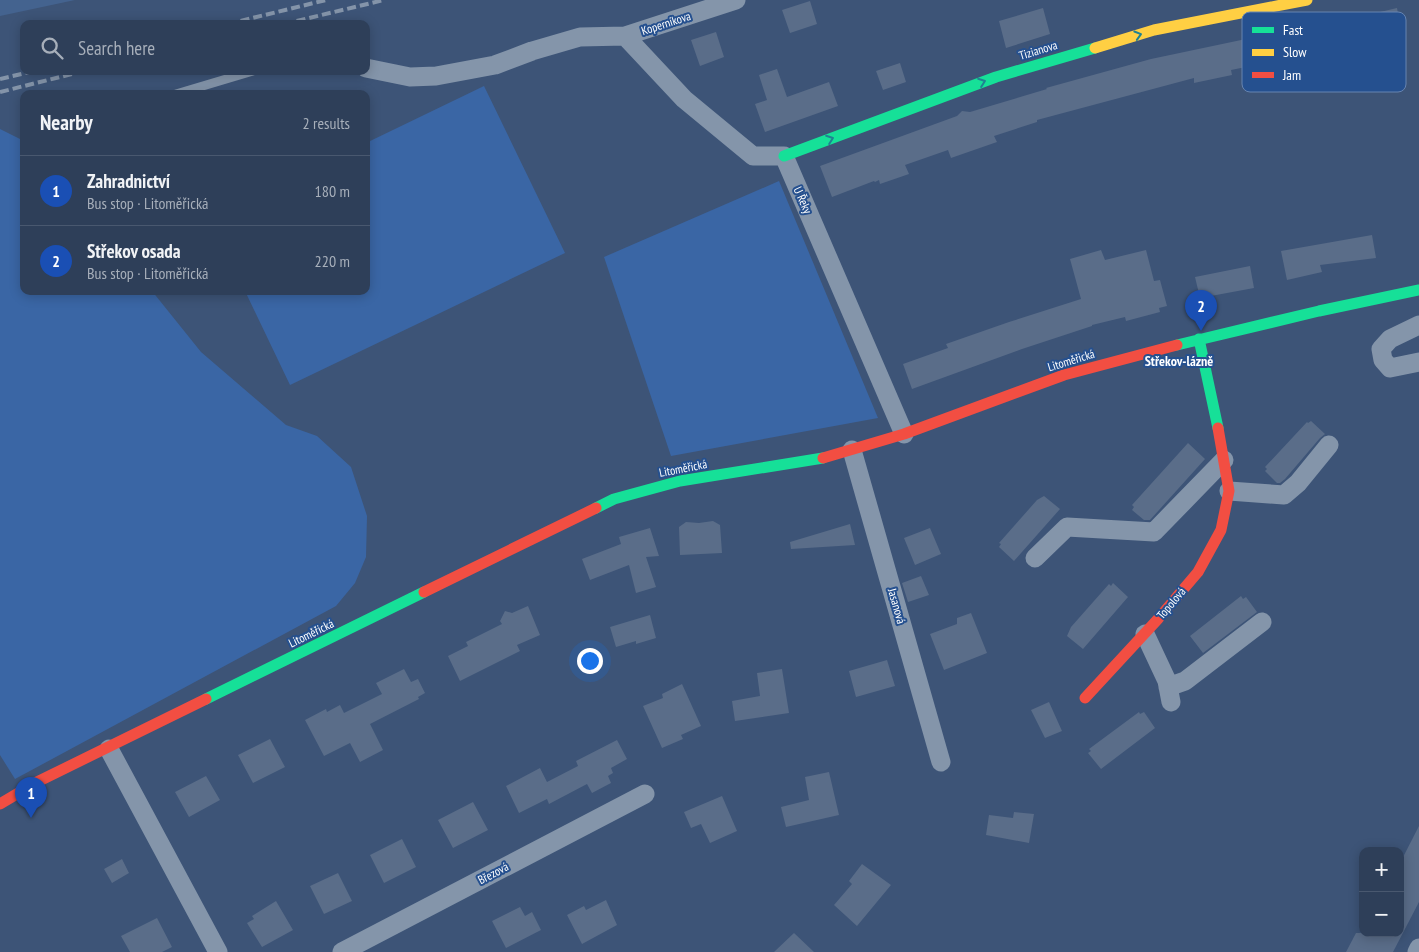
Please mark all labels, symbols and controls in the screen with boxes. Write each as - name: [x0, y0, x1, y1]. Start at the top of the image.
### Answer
- street label: Koperníkova: [639, 8, 693, 38]
- legend: [1242, 12, 1406, 92]
- search box: [20, 20, 370, 75]
- text: Fast: [1283, 21, 1303, 39]
- one-way arrow: [1133, 30, 1141, 40]
- icon: search: [38, 34, 66, 62]
- text: Search here: [78, 36, 155, 60]
- street label: Tizianova: [1017, 37, 1059, 63]
- text: Slow: [1283, 43, 1307, 61]
- text: Jam: [1282, 66, 1301, 84]
- one-way arrow: [977, 78, 986, 88]
- text: Nearby: [40, 109, 93, 136]
- text: 2 results: [303, 113, 350, 133]
- one-way arrow: [825, 135, 834, 145]
- text: Zahradnictví: [87, 169, 170, 193]
- text: 1: [52, 181, 60, 201]
- text: 180 m: [315, 181, 350, 201]
- street label: U Řeky: [790, 184, 816, 216]
- text: Bus stop · Litoměřická: [87, 193, 209, 213]
- text: Střekov osada: [87, 239, 181, 263]
- text: 2: [52, 251, 60, 271]
- text: 220 m: [315, 251, 350, 271]
- text: Bus stop · Litoměřická: [87, 263, 209, 283]
- pin: 2: [1185, 290, 1217, 331]
- street label: Litoměřická: [1046, 346, 1097, 374]
- district label: Střekov-lázně: [1145, 352, 1213, 370]
- street label: Litoměřická: [658, 456, 708, 480]
- street label: Topolová: [1153, 584, 1189, 622]
- street label: Jasanová: [885, 586, 909, 626]
- street label: Litoměřická: [286, 616, 336, 650]
- your location: [577, 648, 603, 674]
- pin: 1: [15, 777, 47, 818]
- map controls: [1359, 847, 1404, 937]
- button: +: [1359, 847, 1404, 892]
- street label: Březová: [475, 859, 511, 887]
- button: −: [1359, 892, 1404, 937]

